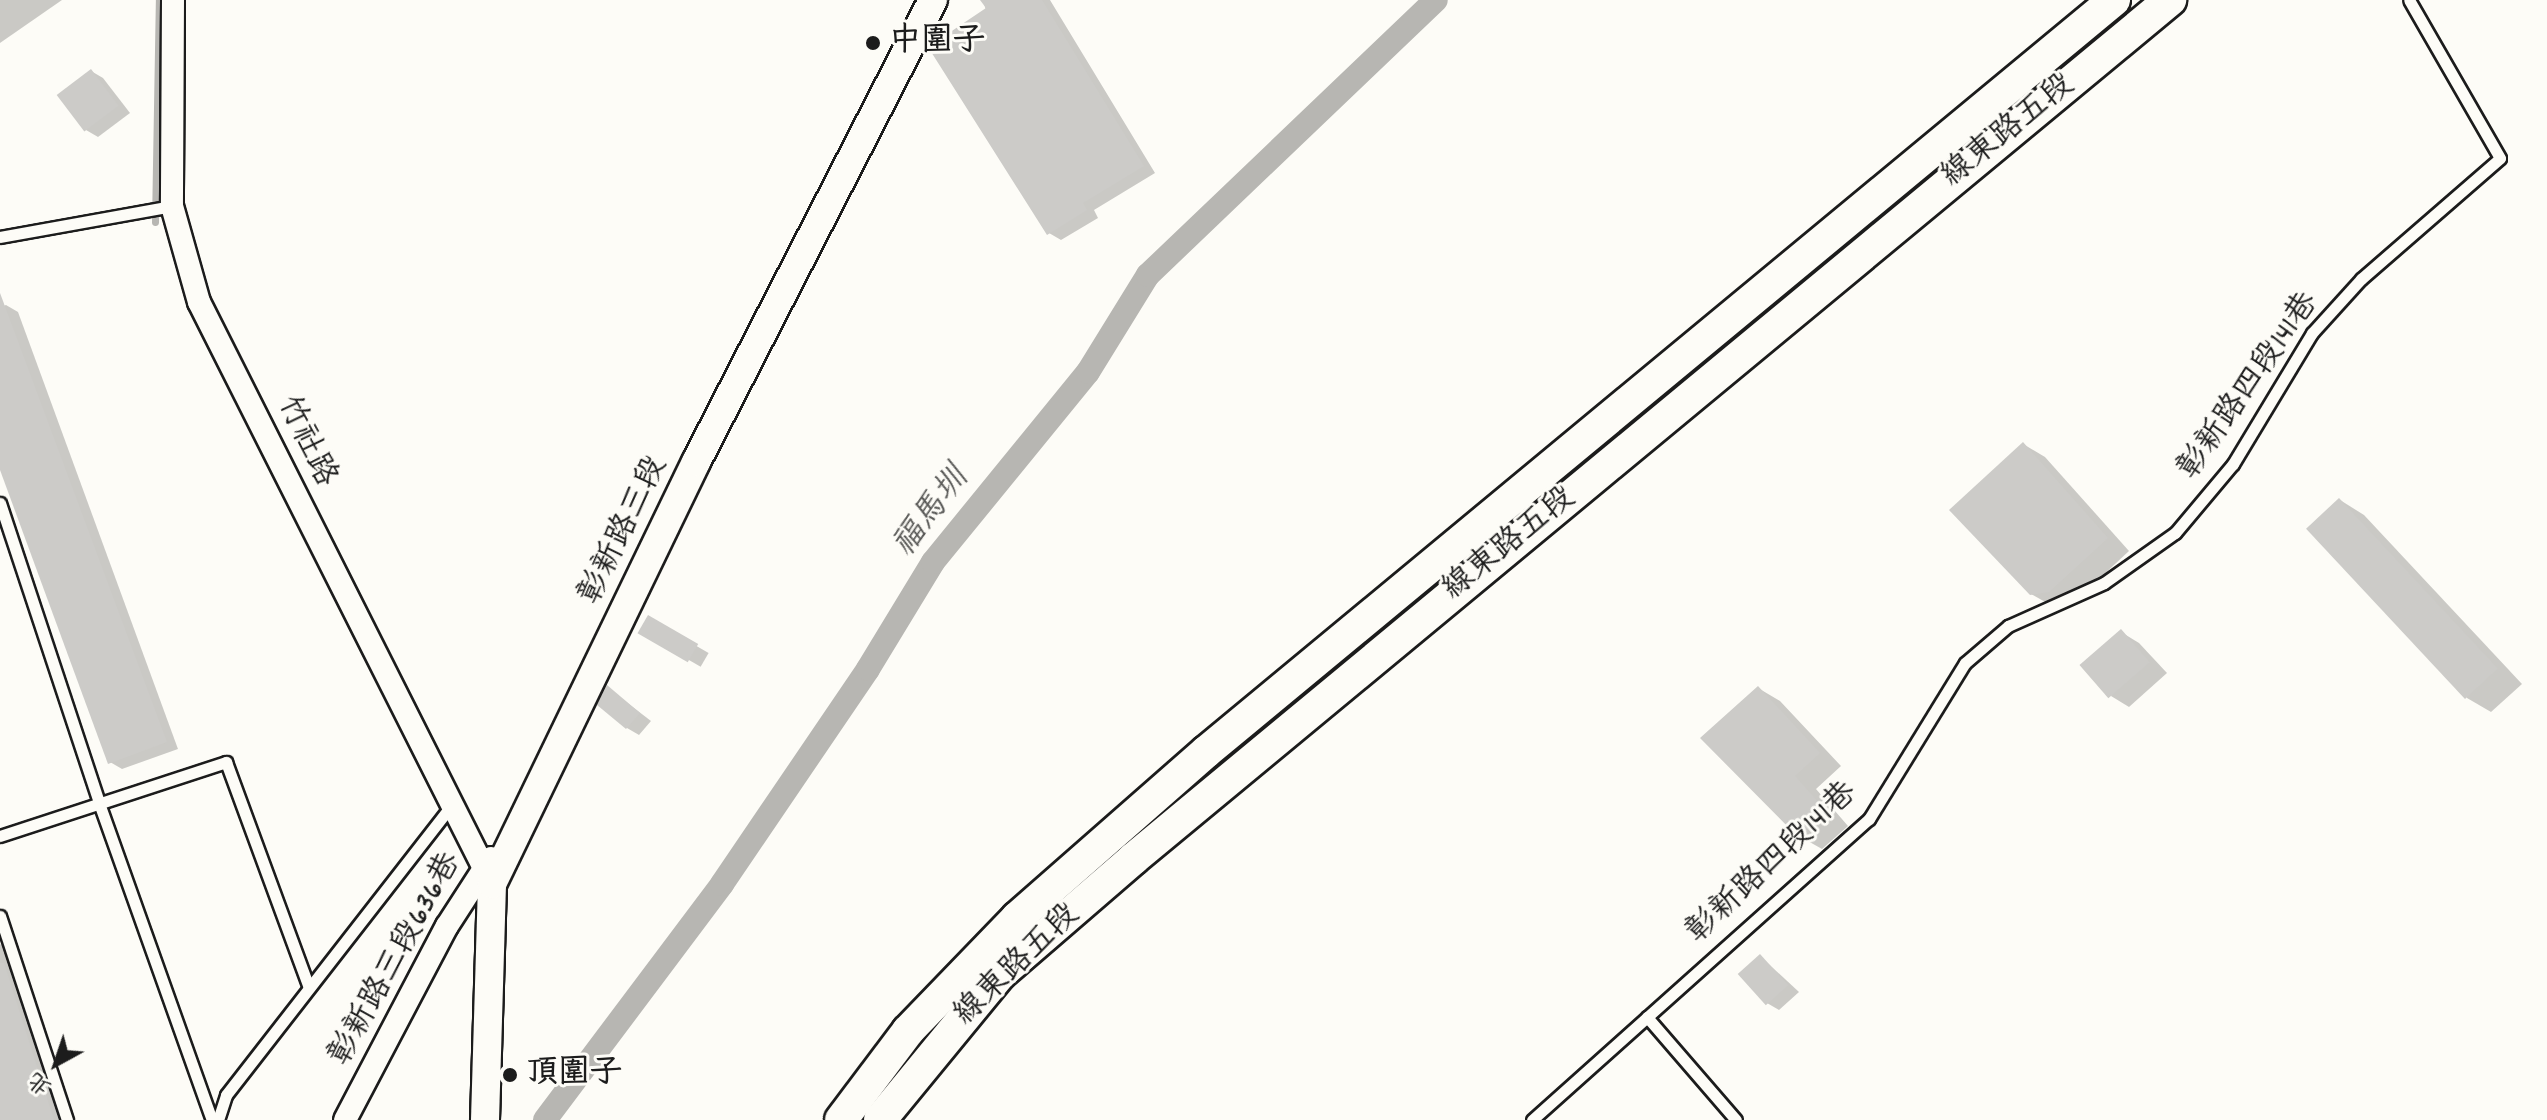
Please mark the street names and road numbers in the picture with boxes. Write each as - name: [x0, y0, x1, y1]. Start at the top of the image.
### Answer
- street label: 線東路五段: [1935, 67, 2083, 197]
- street label: 彰新路四段141巷: [2171, 286, 2329, 488]
- street label: 竹社路: [267, 390, 343, 494]
- street label: 彰新路三段: [573, 451, 677, 611]
- street label: 線東路五段: [1436, 480, 1584, 610]
- street label: 彰新路四段141巷: [1680, 775, 1866, 953]
- street label: 彰新路三段636巷: [323, 847, 471, 1073]
- street label: 線東路五段: [947, 897, 1089, 1035]

